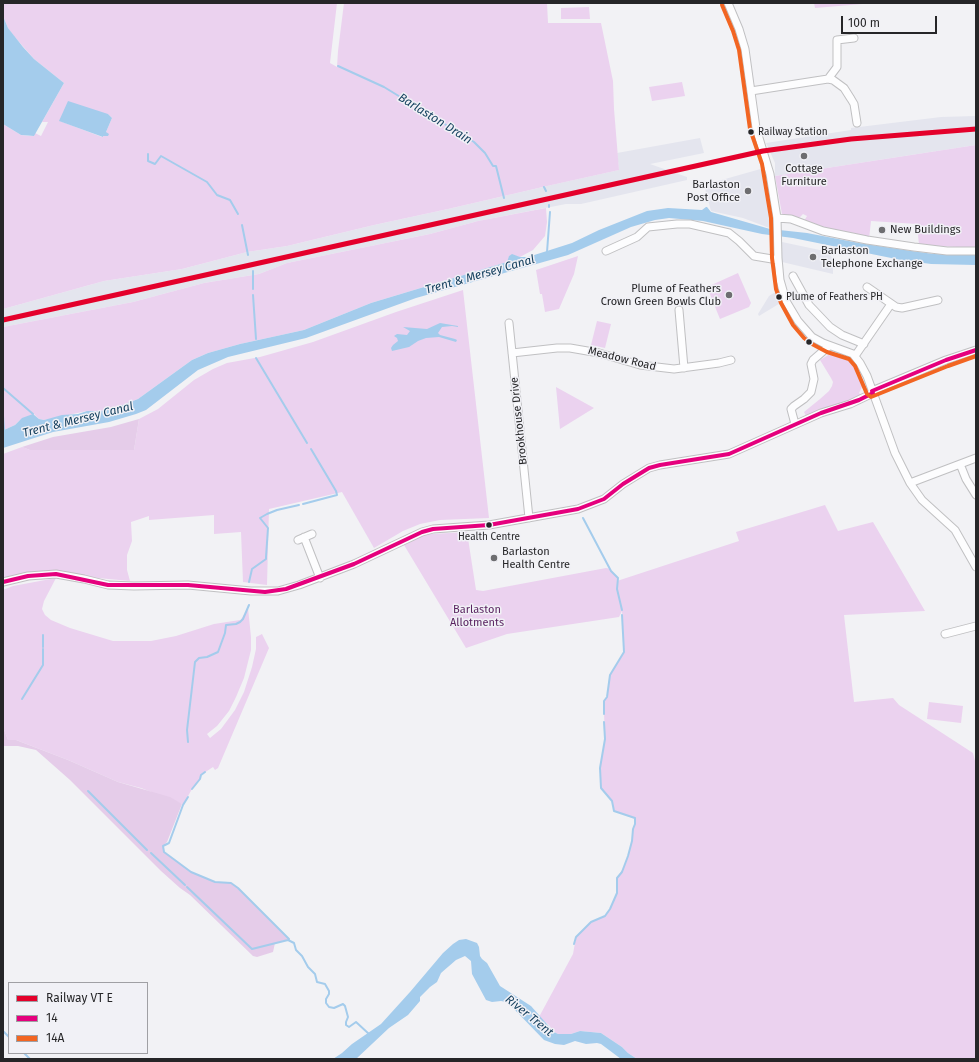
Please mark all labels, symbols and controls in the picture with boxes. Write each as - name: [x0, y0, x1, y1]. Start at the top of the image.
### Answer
- scale bar: [843, 8, 939, 34]
- text: 100 m: [848, 16, 880, 30]
- water label: Barlaston Drain: [395, 91, 475, 147]
- place label: Railway Station: [758, 126, 828, 138]
- marker: Railway Station: [746, 127, 756, 137]
- marker: Cottage Furniture: [799, 151, 809, 161]
- place label: Cottage Furniture: [781, 162, 827, 188]
- place label: Barlaston Post Office: [687, 178, 740, 204]
- marker: Barlaston Post Office: [743, 186, 753, 196]
- place label: New Buildings: [890, 223, 961, 237]
- marker: New Buildings: [877, 225, 887, 235]
- place label: Barlaston Telephone Exchange: [821, 244, 923, 270]
- water label: Trent & Mersey Canal: [424, 252, 536, 298]
- marker: Barlaston Telephone Exchange: [808, 252, 818, 262]
- place label: Plume of Feathers Crown Green Bowls Club: [601, 282, 721, 308]
- marker: Plume of Feathers Crown Green Bowls Club: [724, 290, 734, 300]
- place label: Plume of Feathers PH: [786, 291, 883, 303]
- marker: Plume of Feathers PH: [774, 292, 784, 302]
- unlabelled marker: [804, 337, 814, 347]
- street label: Meadow Road: [587, 344, 657, 374]
- street label: Brookhouse Drive: [508, 376, 530, 466]
- water label: Trent & Mersey Canal: [21, 399, 135, 441]
- marker: Health Centre: [484, 520, 494, 530]
- place label: Health Centre: [458, 531, 520, 543]
- place label: Barlaston Health Centre: [502, 545, 570, 571]
- marker: Barlaston Health Centre: [489, 553, 499, 563]
- park label: Barlaston Allotments: [450, 603, 504, 629]
- legend: [8, 982, 148, 1054]
- text: Railway VT E: [46, 991, 113, 1005]
- water label: River Trent: [502, 992, 556, 1040]
- text: 14: [46, 1011, 58, 1025]
- text: 14A: [46, 1031, 64, 1045]

